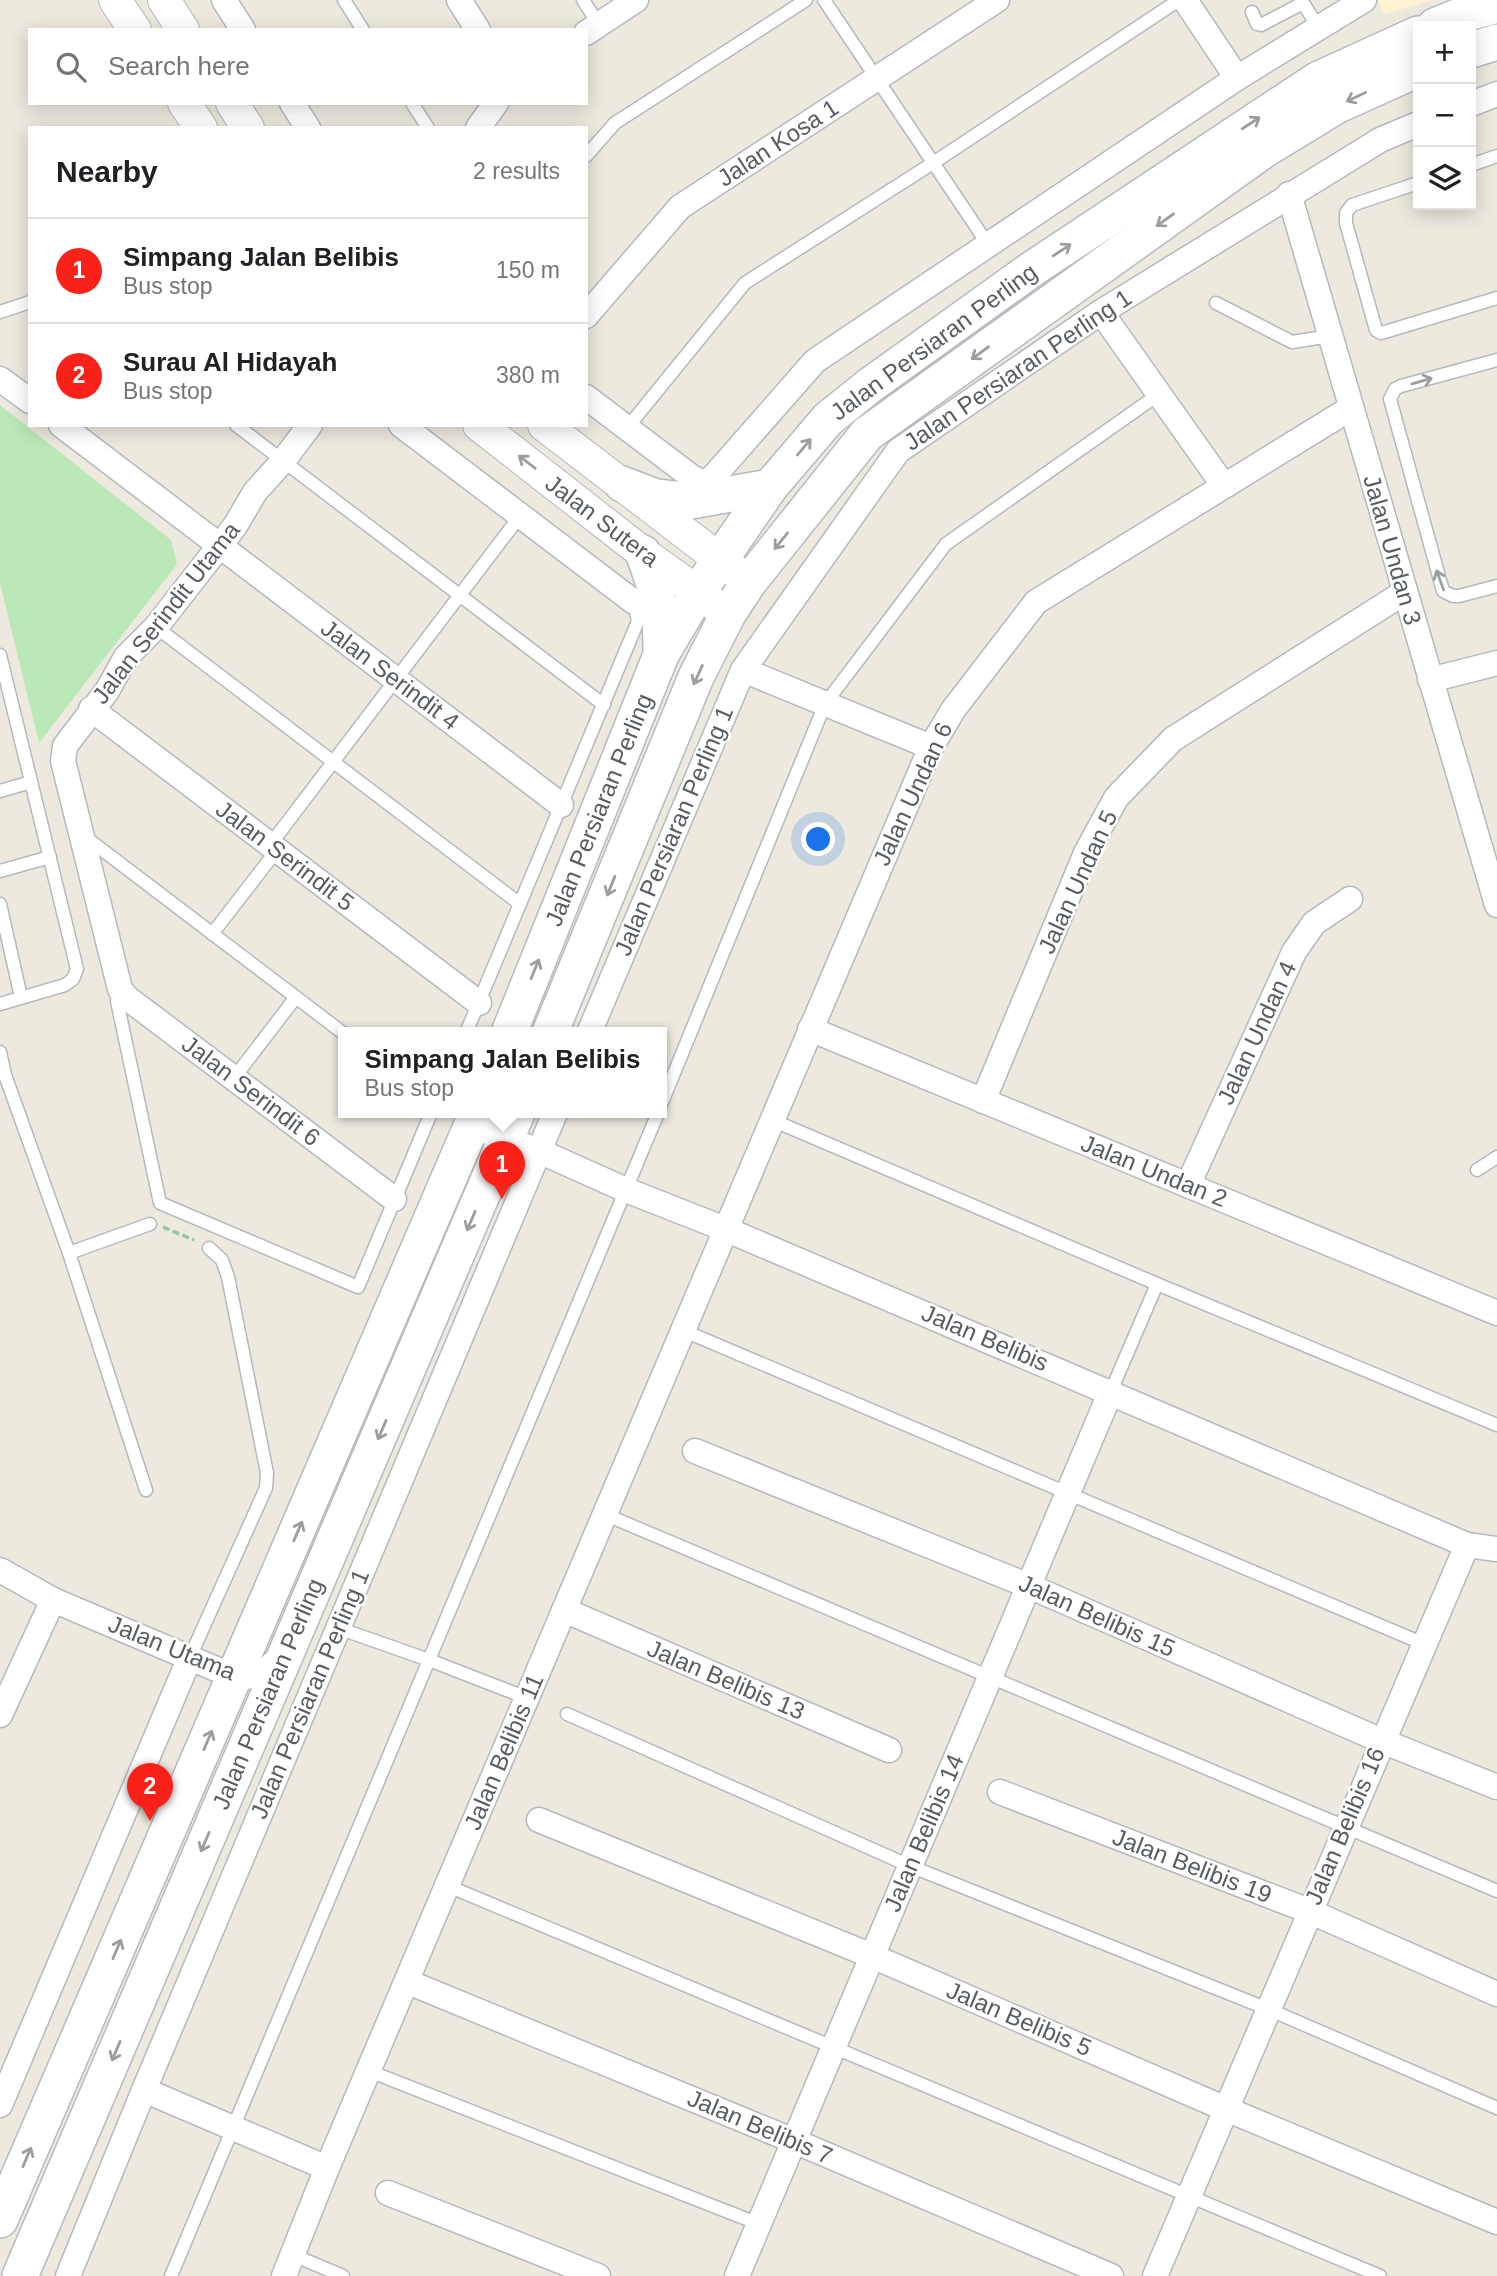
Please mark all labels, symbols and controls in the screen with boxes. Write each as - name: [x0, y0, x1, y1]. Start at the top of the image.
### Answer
- map controls: [1413, 21, 1476, 210]
- button: +: [1413, 21, 1476, 84]
- search box: [28, 28, 588, 105]
- icon: search: [52, 48, 90, 86]
- text: Search here: [108, 51, 250, 81]
- button: −: [1413, 84, 1476, 147]
- one-way arrow: [1346, 91, 1367, 104]
- street label: Jalan Kosa 1: [712, 93, 843, 192]
- one-way arrow: [1241, 116, 1261, 130]
- button: layers: [1413, 147, 1476, 210]
- text: Nearby: [56, 155, 158, 188]
- text: 2 results: [473, 158, 560, 184]
- one-way arrow: [1156, 213, 1175, 228]
- text: Simpang Jalan Belibis: [123, 242, 399, 272]
- one-way arrow: [1052, 242, 1071, 257]
- text: 1: [73, 257, 85, 283]
- text: 150 m: [496, 257, 560, 283]
- street label: Jalan Persiaran Perling: [825, 258, 1042, 425]
- text: Bus stop: [123, 273, 213, 299]
- street label: Jalan Persiaran Perling 1: [899, 283, 1136, 456]
- one-way arrow: [971, 346, 990, 360]
- text: Surau Al Hidayah: [123, 347, 337, 377]
- text: 2: [73, 362, 85, 388]
- text: 380 m: [496, 362, 560, 388]
- one-way arrow: [1410, 373, 1432, 386]
- text: Bus stop: [123, 378, 213, 404]
- one-way arrow: [796, 438, 812, 456]
- one-way arrow: [518, 455, 536, 470]
- street label: Jalan Sutera: [540, 469, 665, 572]
- street label: Jalan Undan 3: [1358, 472, 1427, 628]
- street label: Jalan Serindit Utama: [86, 516, 245, 709]
- one-way arrow: [774, 532, 789, 550]
- one-way arrow: [1432, 570, 1445, 591]
- street label: Jalan Serindit 4: [316, 614, 464, 735]
- one-way arrow: [690, 664, 704, 685]
- street label: Jalan Persiaran Perling: [540, 690, 658, 930]
- street label: Jalan Persiaran Perling 1: [609, 702, 738, 959]
- street label: Jalan Undan 6: [868, 718, 957, 870]
- street label: Jalan Serindit 5: [211, 795, 359, 916]
- street label: Jalan Undan 5: [1033, 806, 1122, 958]
- your location: [801, 822, 835, 856]
- one-way arrow: [603, 874, 616, 896]
- street label: Jalan Undan 4: [1212, 957, 1301, 1109]
- one-way arrow: [529, 959, 542, 981]
- popup: [338, 1027, 667, 1118]
- street label: Jalan Serindit 6: [177, 1030, 325, 1151]
- text: Simpang Jalan Belibis: [365, 1044, 640, 1074]
- text: Bus stop: [365, 1075, 454, 1101]
- street label: Jalan Undan 2: [1077, 1129, 1231, 1212]
- pin: 1: [479, 1141, 525, 1199]
- one-way arrow: [464, 1210, 477, 1231]
- street label: Jalan Belibis: [918, 1299, 1052, 1376]
- one-way arrow: [374, 1419, 387, 1440]
- one-way arrow: [292, 1521, 305, 1542]
- street label: Jalan Persiaran Perling 1: [245, 1565, 374, 1822]
- street label: Jalan Belibis 15: [1015, 1569, 1179, 1662]
- street label: Jalan Persiaran Perling: [207, 1574, 328, 1813]
- street label: Jalan Utama: [105, 1610, 240, 1686]
- street label: Jalan Belibis 13: [644, 1634, 809, 1725]
- street label: Jalan Belibis 11: [459, 1670, 548, 1834]
- one-way arrow: [202, 1730, 215, 1751]
- street label: Jalan Belibis 16: [1299, 1743, 1390, 1908]
- street label: Jalan Belibis 14: [878, 1750, 969, 1915]
- pin: 2: [127, 1763, 173, 1821]
- street label: Jalan Belibis 19: [1109, 1823, 1275, 1908]
- one-way arrow: [198, 1831, 211, 1852]
- one-way arrow: [111, 1938, 124, 1960]
- street label: Jalan Belibis 5: [943, 1976, 1096, 2061]
- one-way arrow: [108, 2040, 121, 2061]
- street label: Jalan Belibis 7: [684, 2084, 837, 2169]
- one-way arrow: [21, 2147, 34, 2169]

